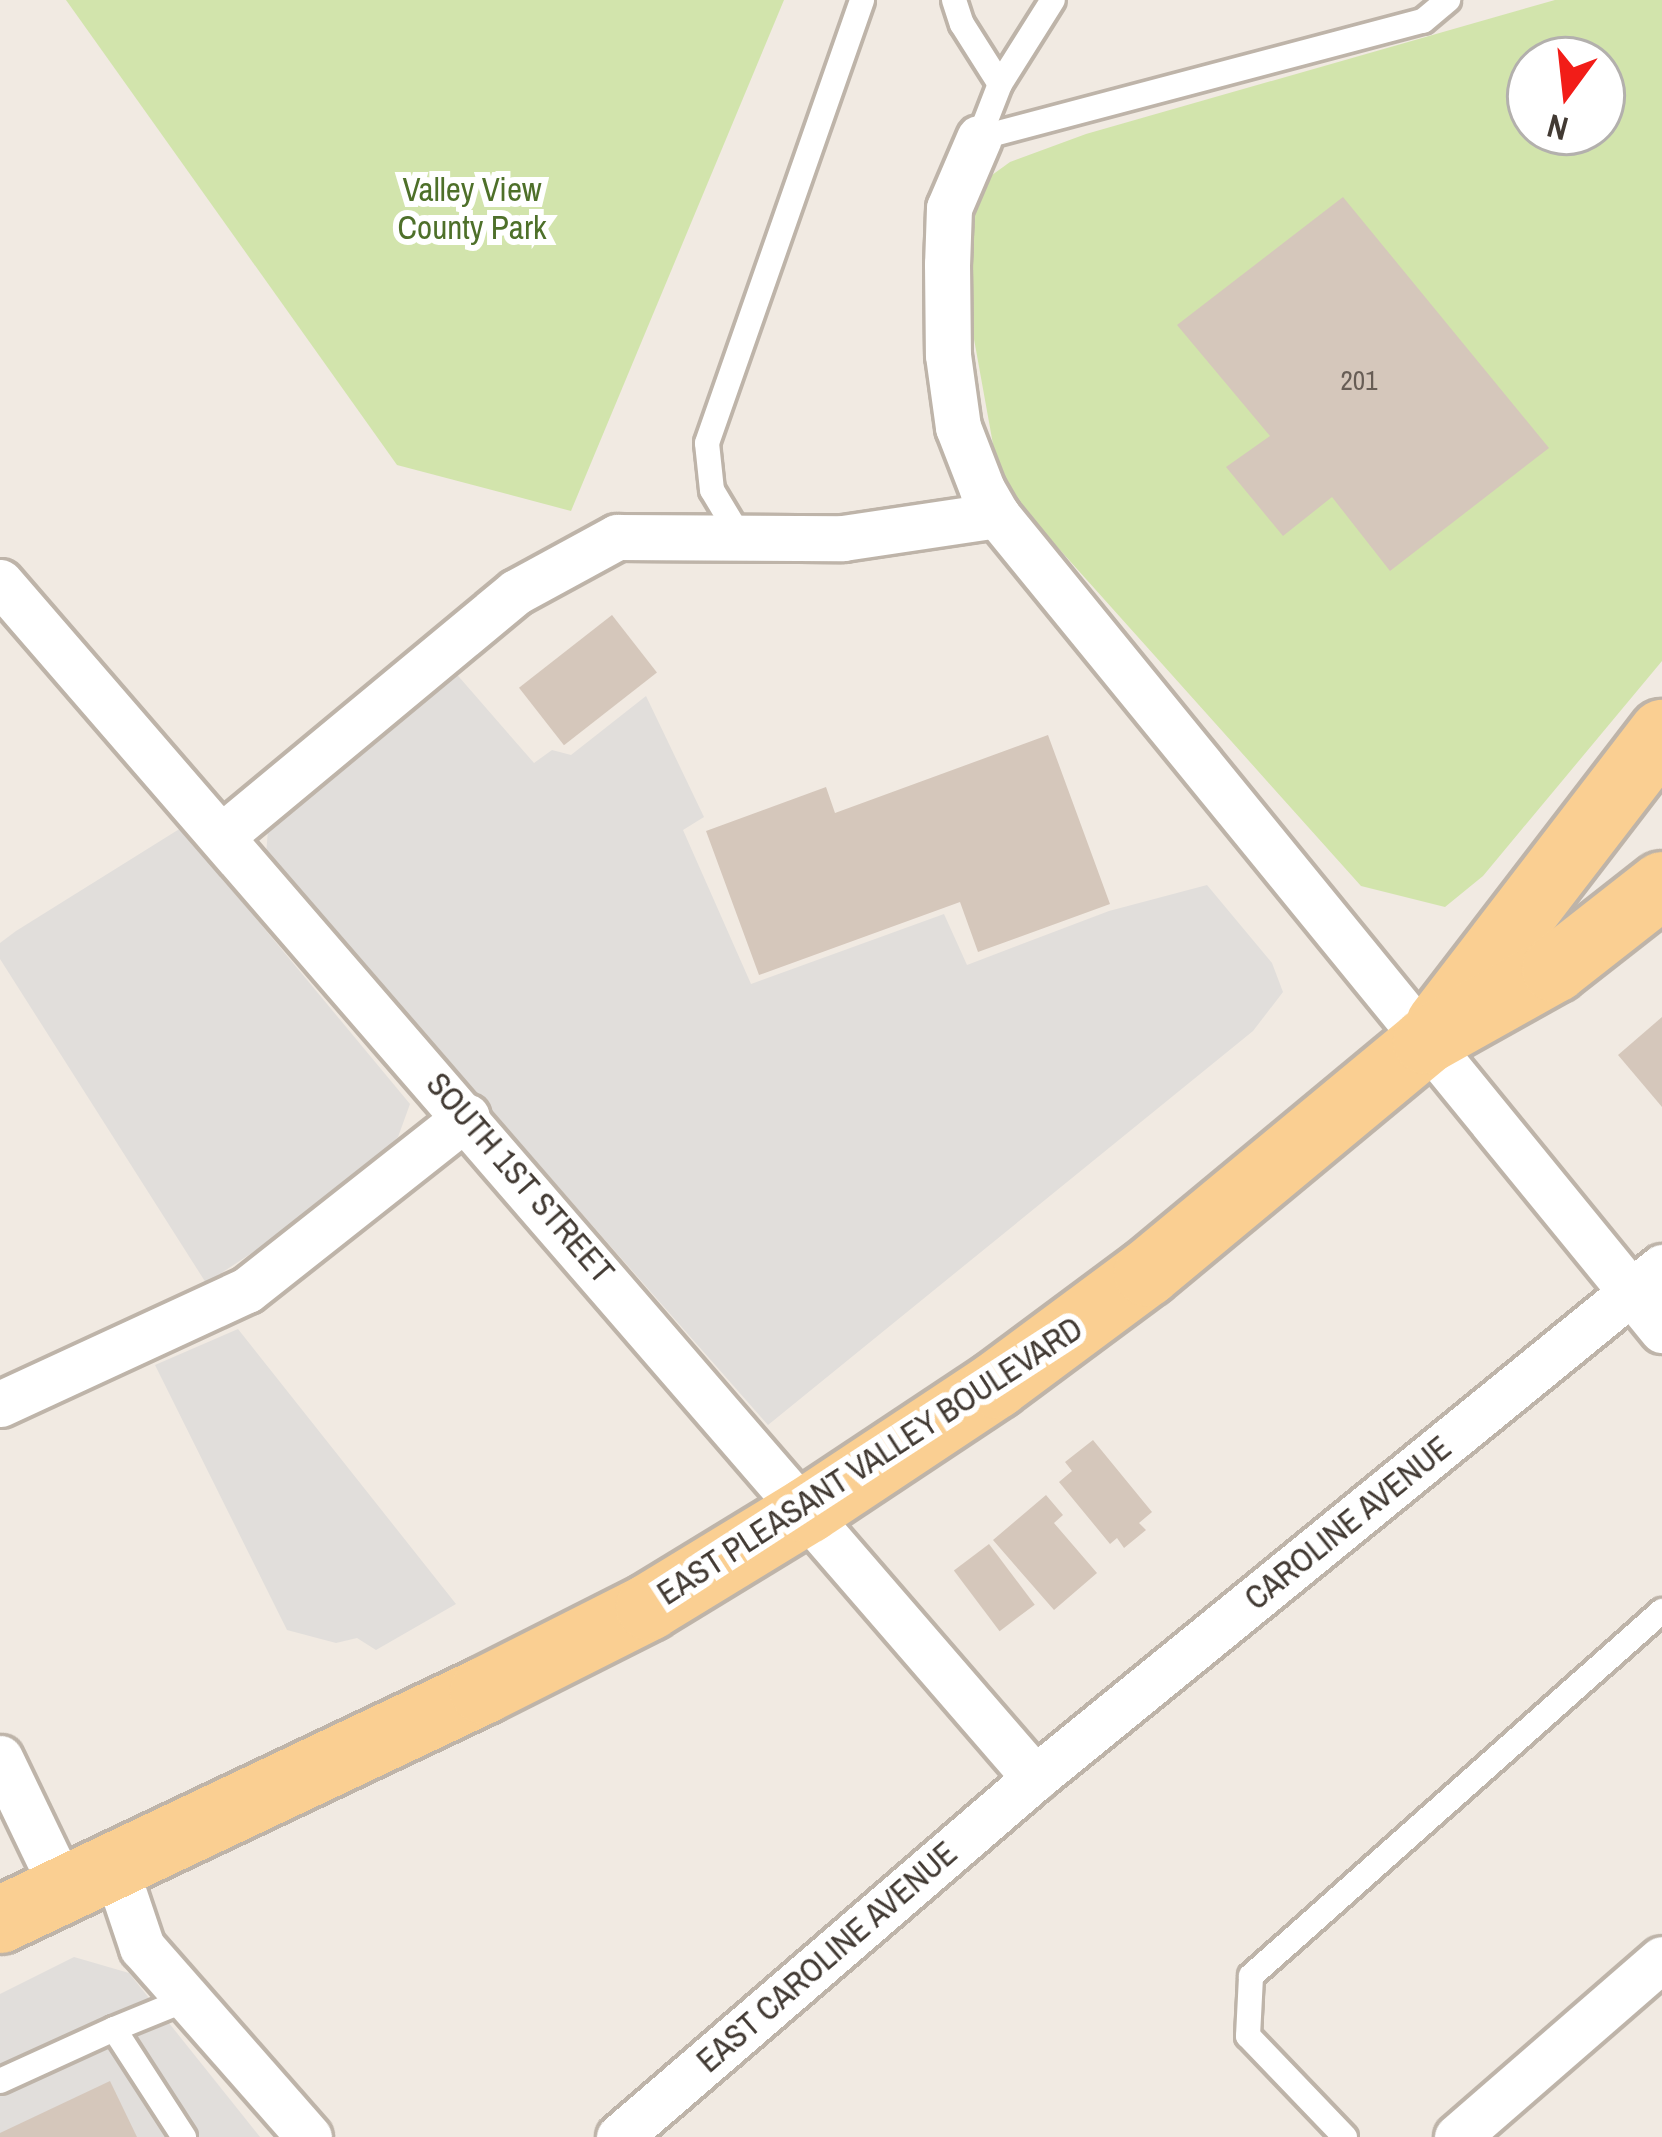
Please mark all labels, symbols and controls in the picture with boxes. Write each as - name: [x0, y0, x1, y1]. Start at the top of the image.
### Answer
- north arrow: [1506, 36, 1626, 156]
- text: N: [1542, 104, 1573, 152]
- park label: Valley View County Park: [398, 170, 546, 248]
- house number: 201: [1341, 365, 1377, 397]
- street label: SOUTH 1ST STREET: [418, 1065, 622, 1291]
- street label: EAST PLEASANT VALLEY BOULEVARD: [650, 1308, 1090, 1614]
- street label: CAROLINE AVENUE: [1236, 1427, 1460, 1619]
- street label: EAST CAROLINE AVENUE: [688, 1833, 966, 2081]

